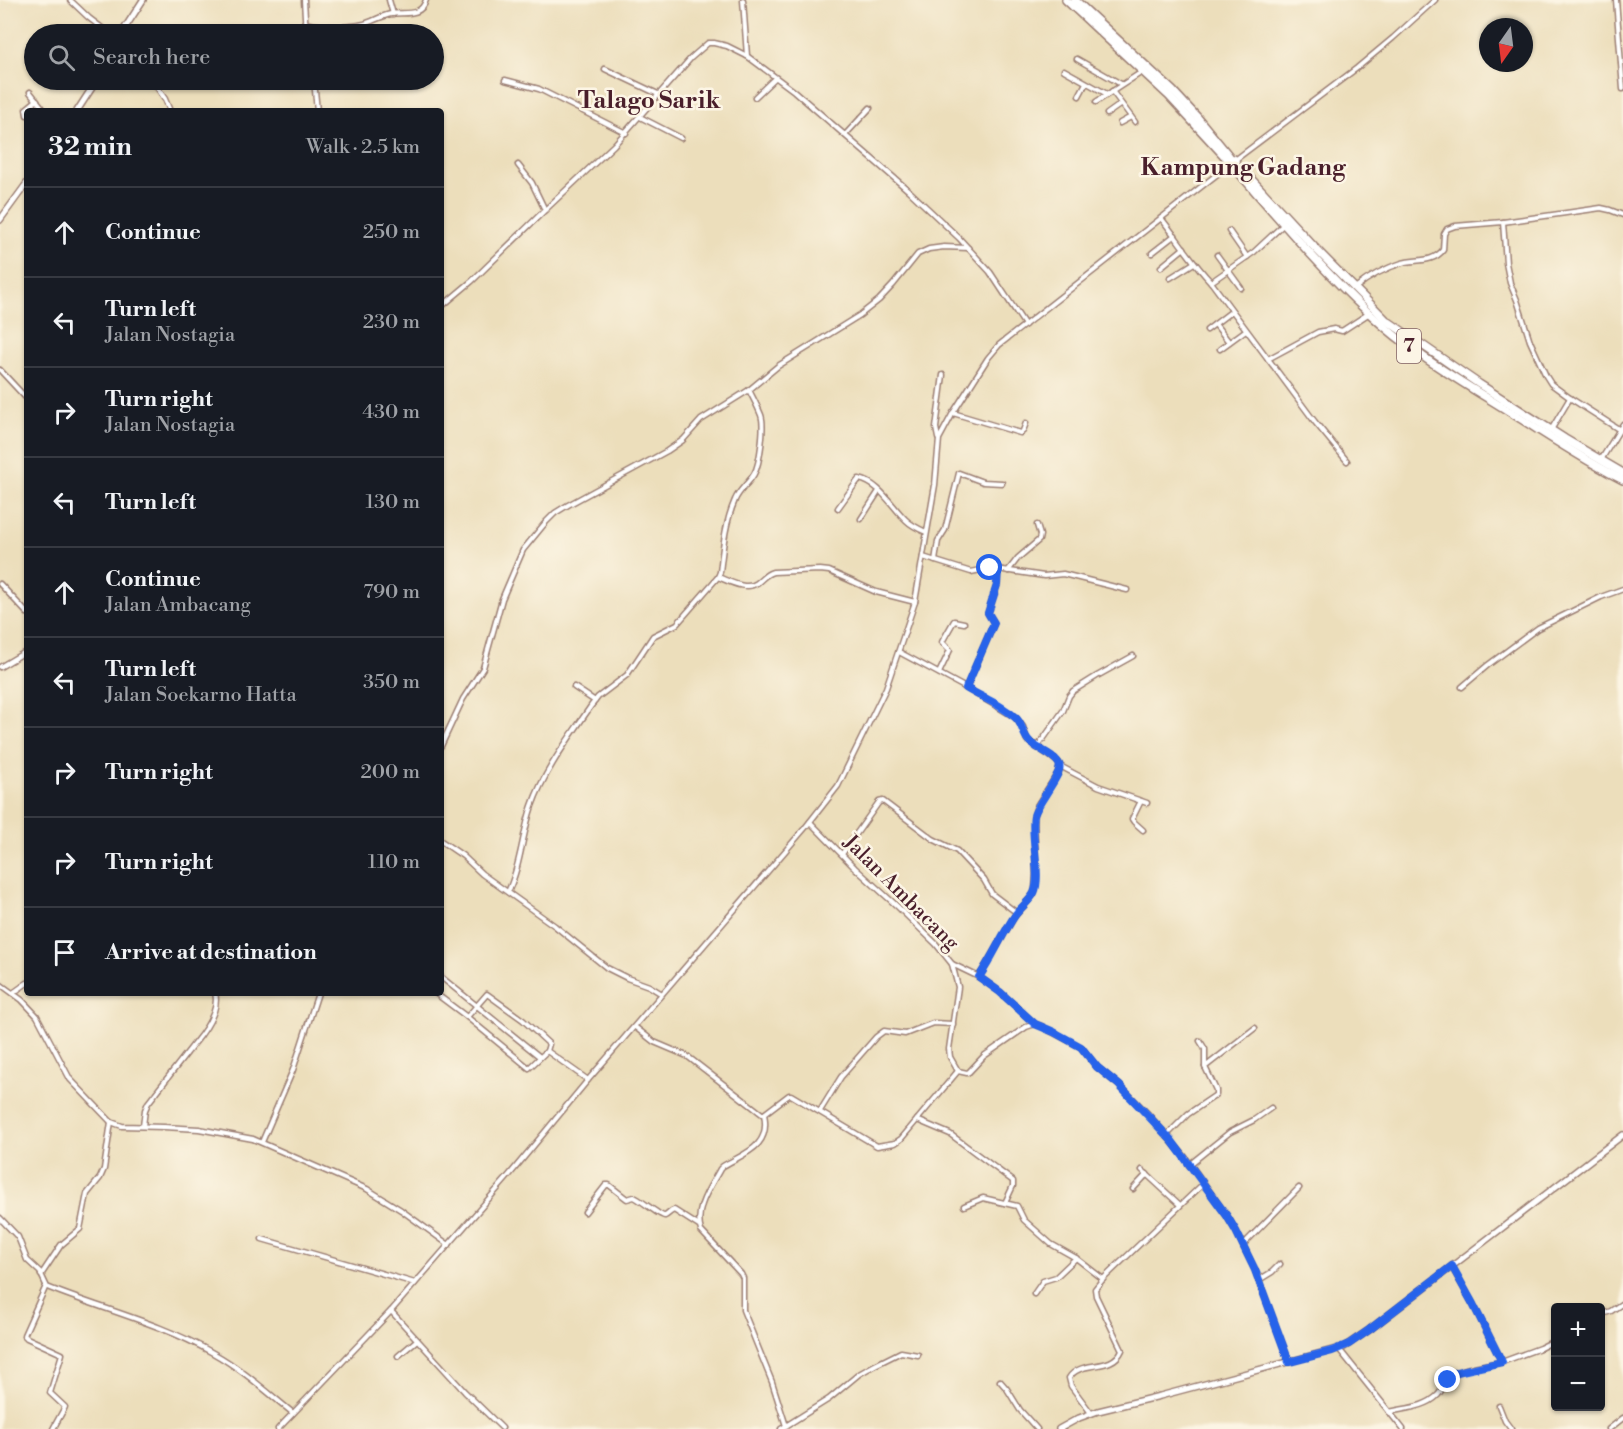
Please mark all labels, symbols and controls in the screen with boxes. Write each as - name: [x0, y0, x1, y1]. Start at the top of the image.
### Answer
- north arrow: [1479, 18, 1533, 72]
- search box: [24, 24, 444, 90]
- icon: search: [45, 41, 78, 74]
- text: Search here: [93, 44, 210, 71]
- district label: Talago Sarik: [578, 86, 722, 116]
- text: 32 min: [48, 131, 132, 163]
- text: Walk · 2.5 km: [306, 135, 420, 160]
- district label: Kampung Gadang: [1141, 153, 1347, 183]
- icon: ahead: [48, 216, 81, 249]
- text: Continue: [105, 219, 201, 246]
- text: 250 m: [363, 220, 420, 245]
- text: Turn left: [105, 296, 196, 323]
- icon: left: [48, 306, 81, 339]
- text: 230 m: [363, 310, 420, 335]
- text: Jalan Nostagia: [105, 323, 235, 348]
- road number: 7: [1397, 329, 1421, 363]
- text: Turn right: [105, 386, 213, 413]
- icon: right: [48, 396, 81, 429]
- text: 430 m: [362, 400, 420, 425]
- text: Jalan Nostagia: [105, 413, 235, 438]
- icon: left: [48, 486, 81, 519]
- text: Turn left: [105, 489, 196, 516]
- text: 130 m: [365, 490, 420, 515]
- route start: [976, 554, 1002, 580]
- text: Continue: [105, 566, 201, 593]
- icon: ahead: [48, 576, 81, 609]
- text: 790 m: [363, 580, 420, 605]
- text: Jalan Ambacang: [105, 593, 251, 618]
- text: Turn left: [105, 656, 196, 683]
- icon: left: [48, 666, 81, 699]
- text: 350 m: [363, 670, 420, 695]
- text: Jalan Soekarno Hatta: [105, 683, 297, 708]
- icon: right: [48, 756, 81, 789]
- text: Turn right: [105, 759, 213, 786]
- text: 200 m: [360, 760, 420, 785]
- street label: Jalan Ambacang: [837, 829, 964, 956]
- icon: right: [48, 846, 81, 879]
- text: Turn right: [105, 849, 213, 876]
- text: 110 m: [368, 850, 420, 875]
- icon: arrive: [48, 936, 81, 969]
- text: Arrive at destination: [105, 939, 317, 966]
- map controls: [1551, 1303, 1605, 1411]
- button: +: [1551, 1303, 1605, 1357]
- button: −: [1551, 1357, 1605, 1411]
- route end: [1434, 1366, 1460, 1392]

